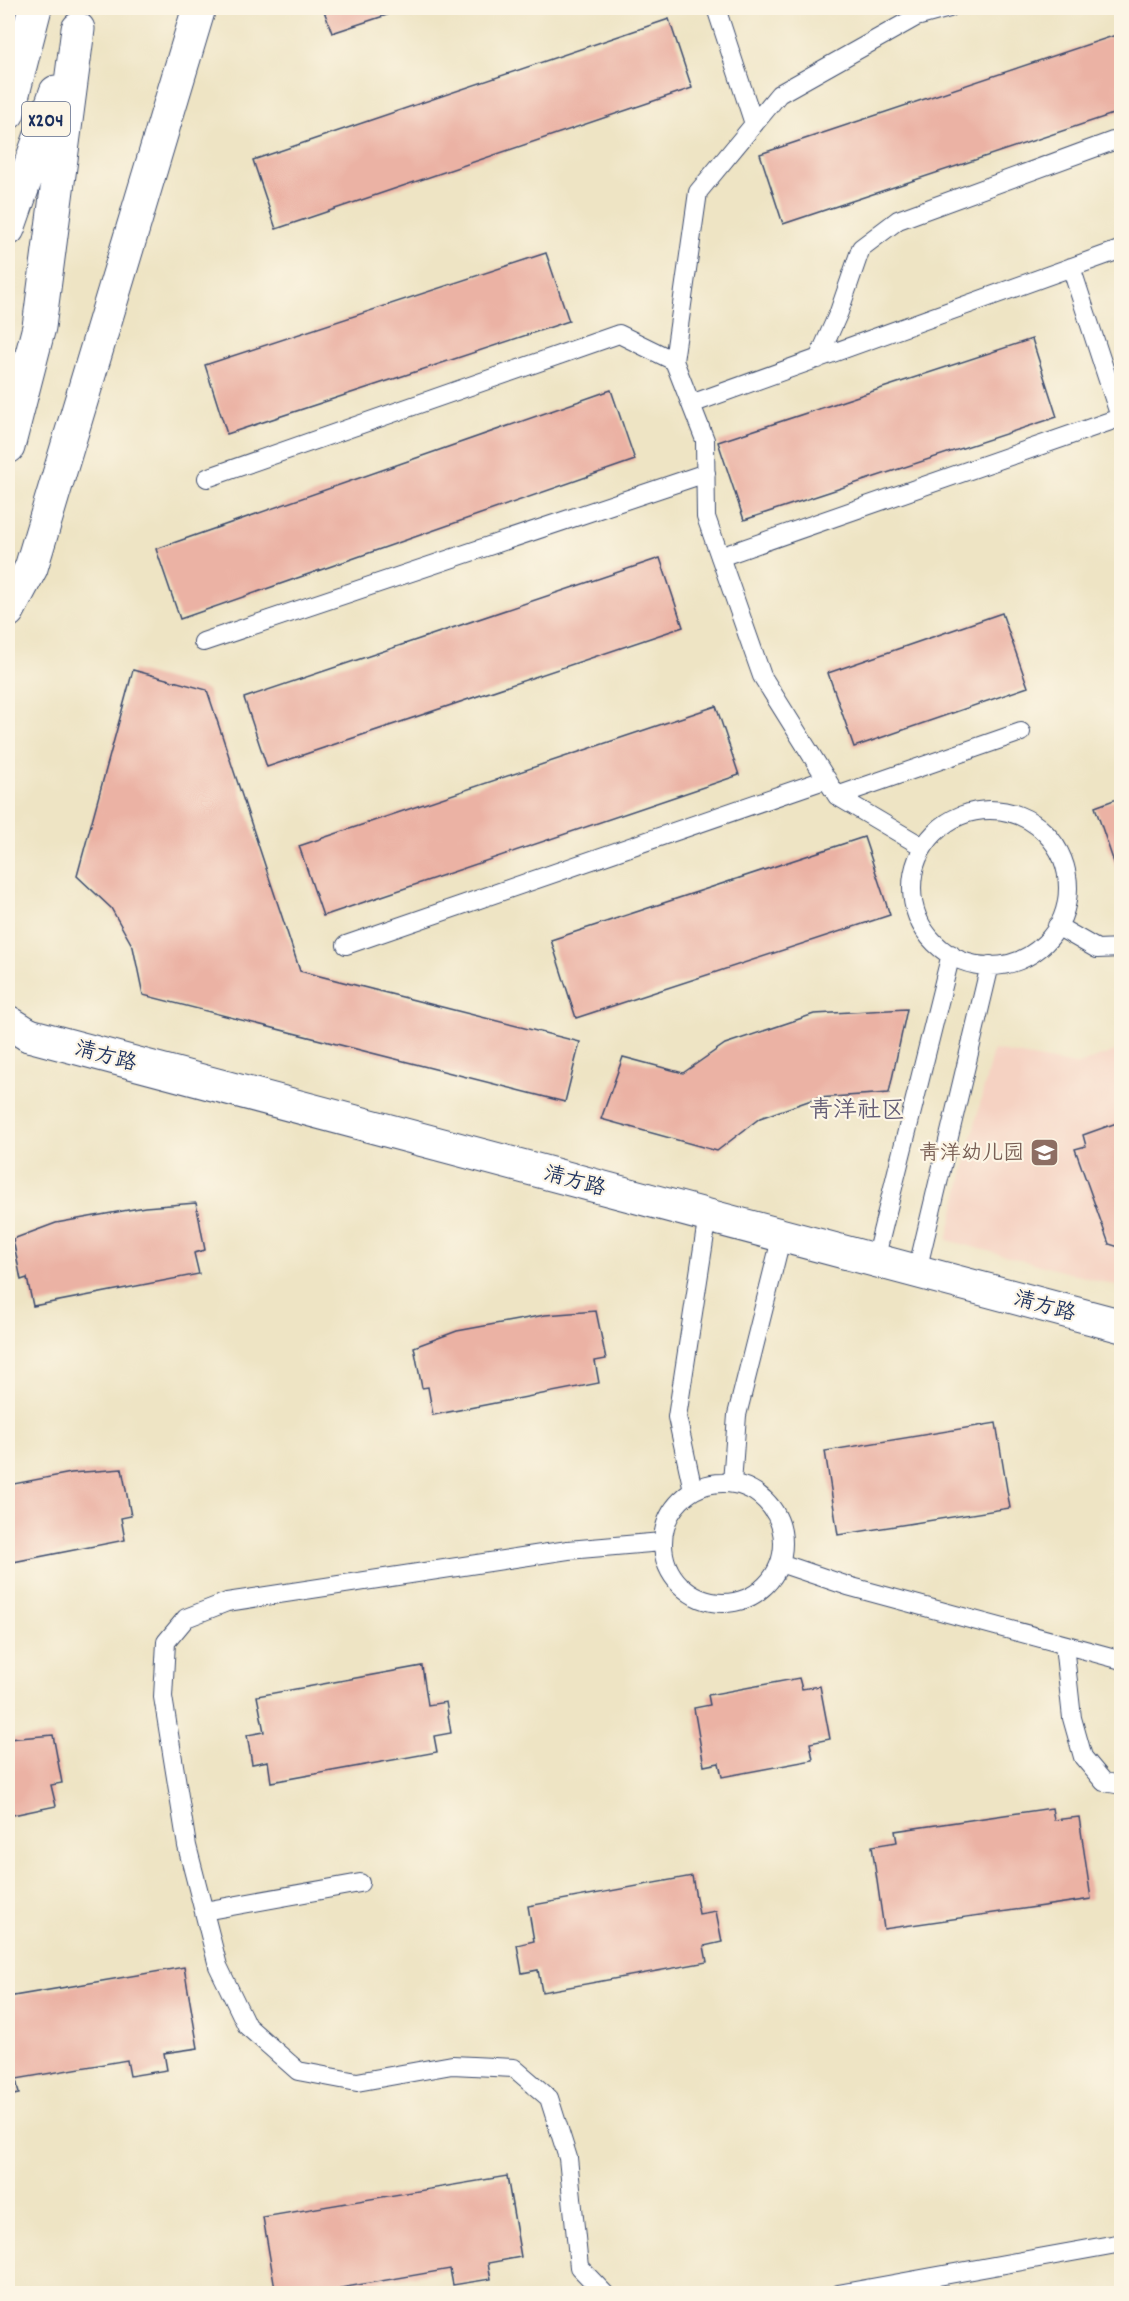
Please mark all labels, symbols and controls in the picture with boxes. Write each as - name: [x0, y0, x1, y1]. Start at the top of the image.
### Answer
- road number: X204: [22, 102, 70, 136]
- street label: 清方路: [71, 1035, 140, 1081]
- district label: 青洋社区: [809, 1095, 905, 1129]
- school or university icon: 青洋幼儿园: [1029, 1136, 1061, 1168]
- place label: 青洋幼儿园: [919, 1140, 1024, 1170]
- street label: 清方路: [540, 1160, 609, 1206]
- street label: 清方路: [1010, 1285, 1079, 1331]

